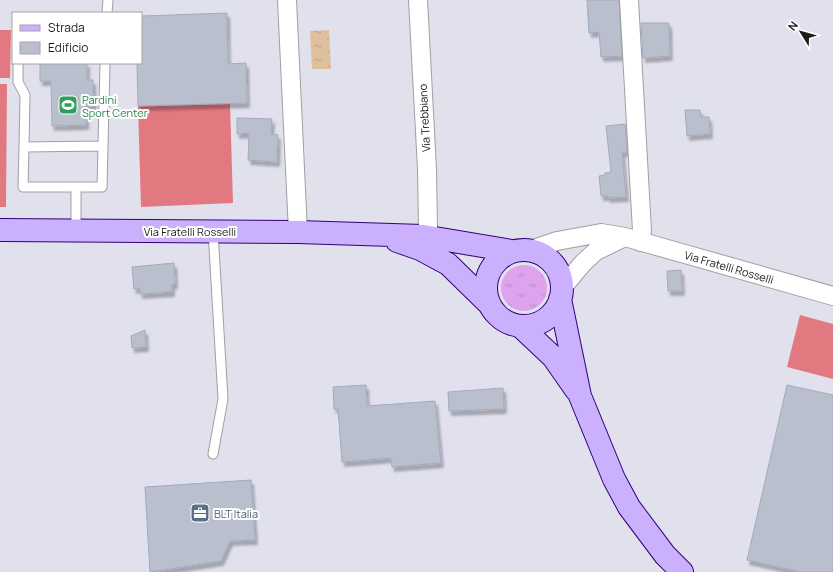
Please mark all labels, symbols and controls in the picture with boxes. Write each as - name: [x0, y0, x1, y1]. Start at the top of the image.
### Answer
- legend: [12, 12, 142, 64]
- north arrow: [781, 12, 821, 52]
- text: N: [784, 18, 801, 33]
- text: Strada: [48, 19, 85, 36]
- text: Edificio: [48, 39, 88, 56]
- street label: Via Trebbiano: [415, 83, 433, 153]
- place label: Pardini Sport Center: [82, 92, 148, 120]
- sports icon: Pardini Sport Center: [57, 94, 79, 116]
- street label: Via Fratelli Rosselli: [144, 224, 236, 239]
- street label: Via Fratelli Rosselli: [683, 247, 775, 287]
- office icon: BLT Italia: [189, 502, 211, 524]
- place label: BLT Italia: [214, 506, 258, 521]

